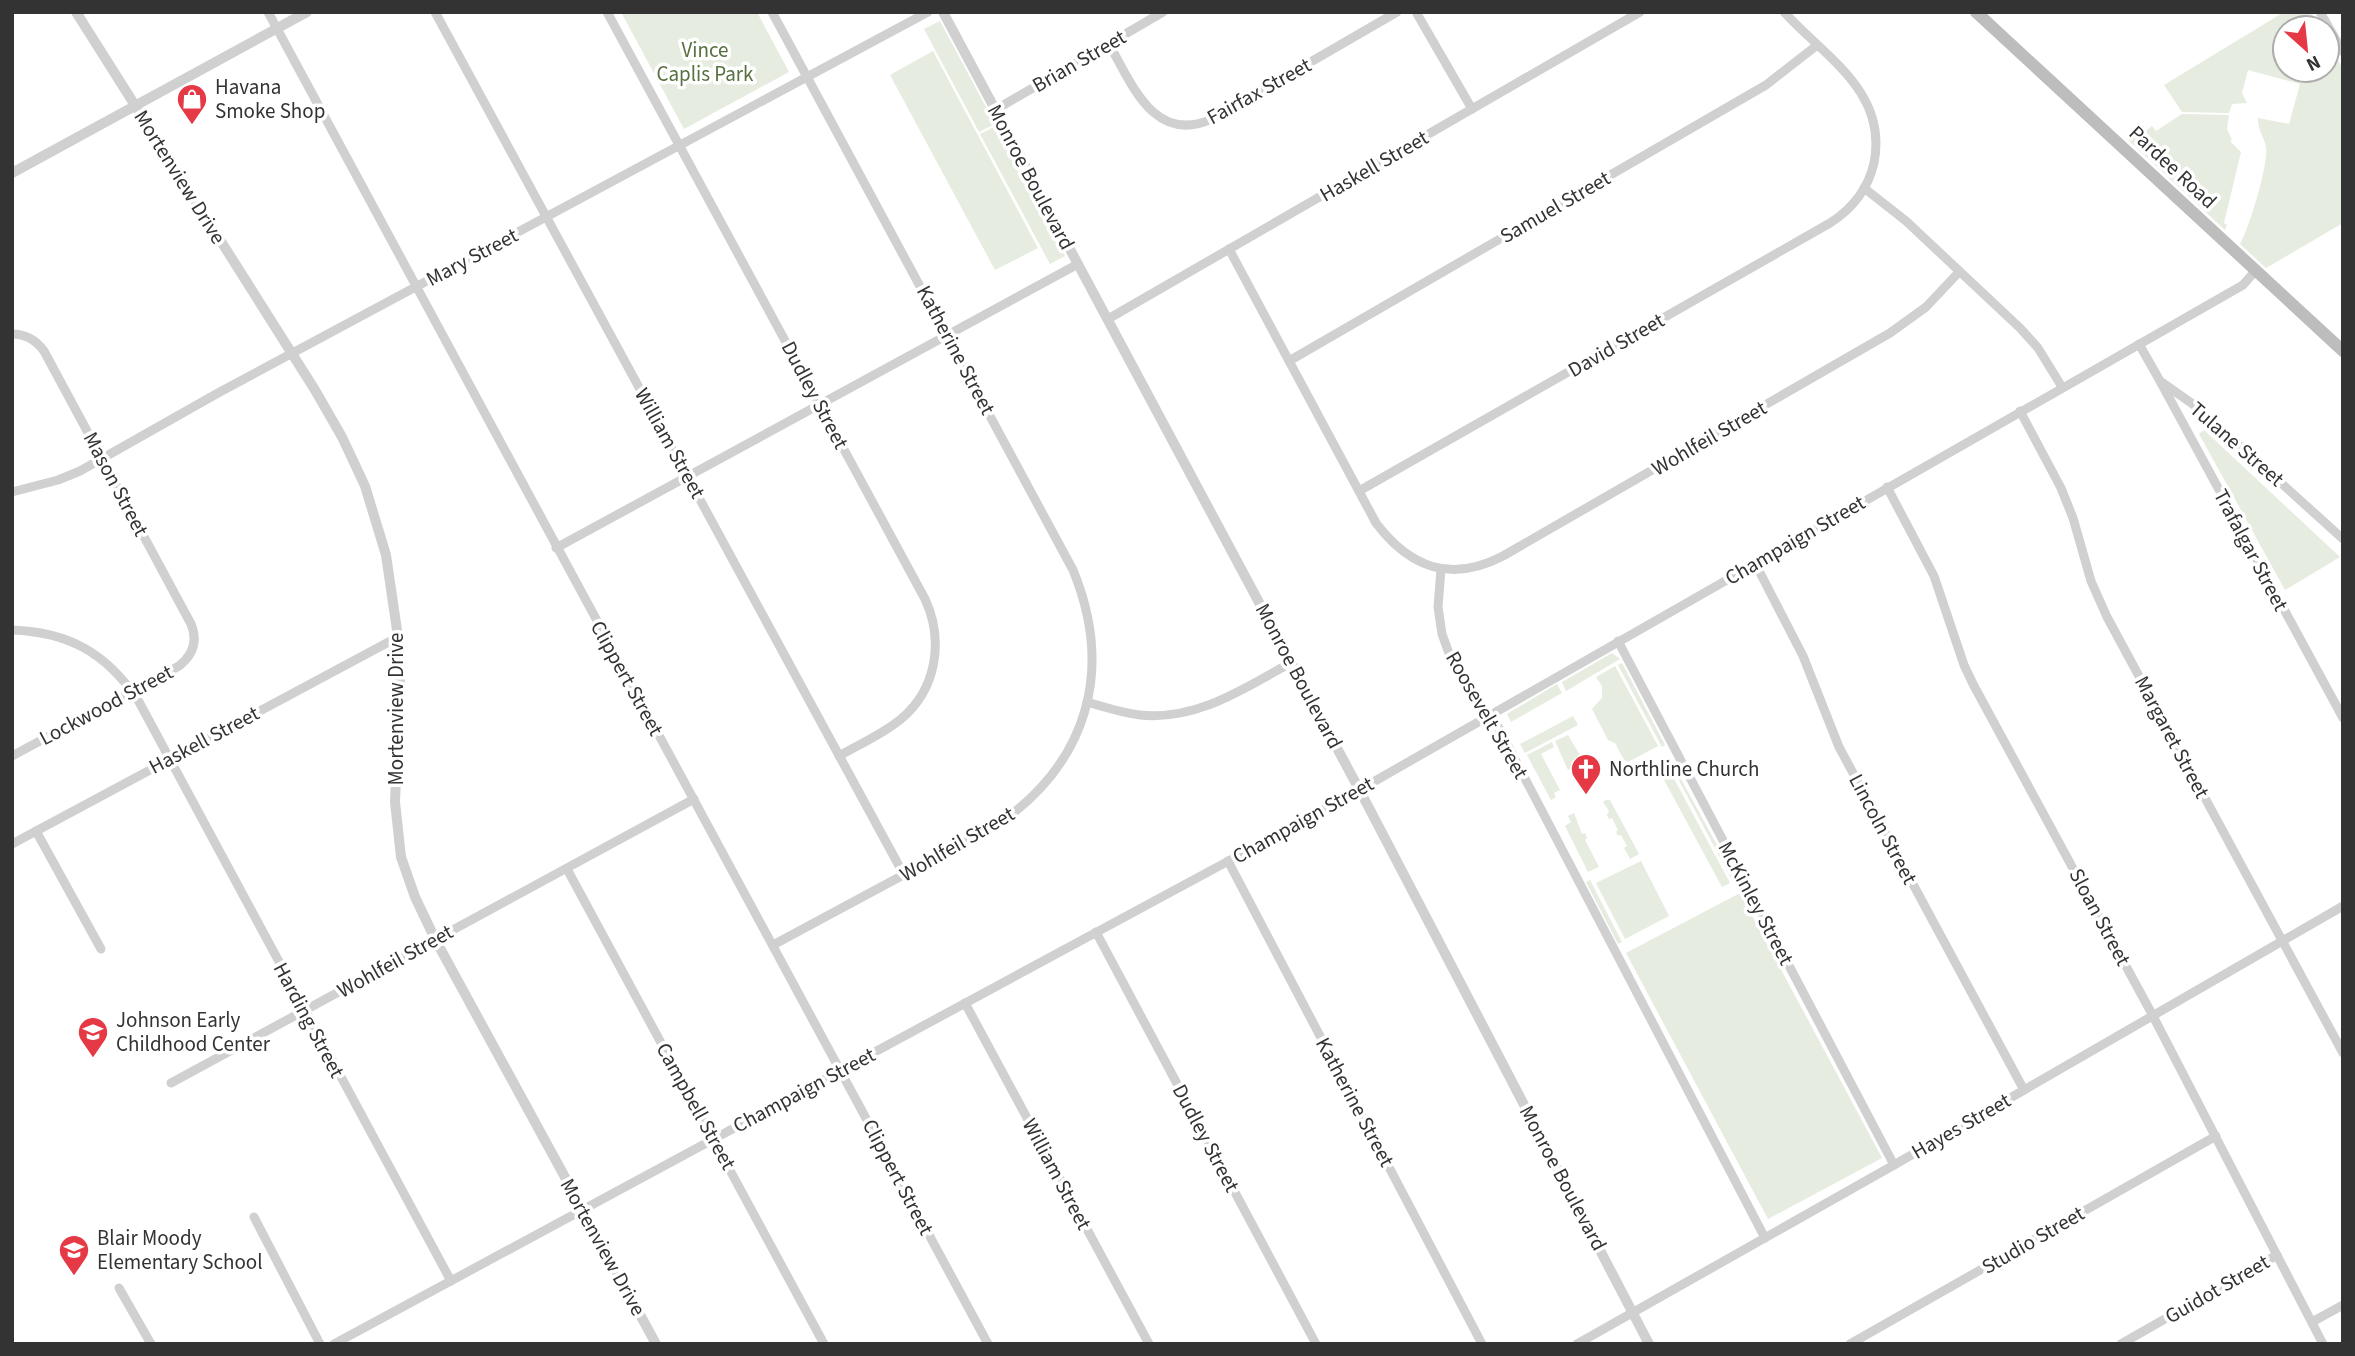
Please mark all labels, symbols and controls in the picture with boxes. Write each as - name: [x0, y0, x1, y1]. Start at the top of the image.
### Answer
- north arrow: [2271, 14, 2341, 84]
- street label: Brian Street: [1027, 22, 1131, 100]
- park label: Vince Caplis Park: [656, 35, 754, 89]
- text: N: [2301, 48, 2325, 78]
- street label: Fairfax Street: [1201, 50, 1317, 132]
- place label: Havana Smoke Shop: [215, 72, 325, 126]
- shop icon: Havana Smoke Shop: [175, 82, 209, 126]
- street label: Monroe Boulevard: [980, 99, 1082, 255]
- street label: Mortenview Drive: [127, 104, 233, 250]
- street label: Pardee Road: [2122, 118, 2224, 216]
- street label: Haskell Street: [1314, 123, 1434, 209]
- street label: Samuel Street: [1494, 163, 1616, 251]
- street label: Mary Street: [421, 220, 523, 294]
- street label: Katherine Street: [909, 280, 1003, 420]
- street label: David Street: [1562, 305, 1670, 385]
- street label: Dudley Street: [774, 336, 856, 454]
- street label: William Street: [627, 382, 713, 504]
- street label: Wohlfeil Street: [1646, 393, 1772, 483]
- street label: Tulane Street: [2183, 395, 2291, 493]
- street label: Mason Street: [76, 426, 156, 542]
- street label: Trafalgar Street: [2206, 484, 2296, 616]
- street label: Champaign Street: [1719, 488, 1871, 592]
- street label: Monroe Boulevard: [1248, 598, 1350, 754]
- street label: Clippert Street: [583, 615, 671, 741]
- street label: Mortenview Drive: [381, 633, 411, 785]
- street label: Roosevelt Street: [1438, 645, 1536, 785]
- street label: Lockwood Street: [34, 657, 178, 753]
- street label: Margaret Street: [2127, 670, 2217, 804]
- street label: Haskell Street: [144, 698, 264, 782]
- church icon: Northline Church: [1569, 752, 1603, 796]
- place label: Northline Church: [1609, 754, 1759, 784]
- street label: Champaign Street: [1227, 769, 1379, 871]
- street label: Lincoln Street: [1841, 769, 1925, 889]
- street label: Wohlfeil Street: [894, 799, 1020, 889]
- street label: McKinley Street: [1711, 836, 1801, 970]
- street label: Sloan Street: [2062, 863, 2138, 971]
- street label: Wohlfeil Street: [332, 917, 458, 1005]
- street label: Harding Street: [266, 957, 352, 1083]
- place label: Johnson Early Childhood Center: [116, 1005, 271, 1059]
- school or university icon: Johnson Early Childhood Center: [76, 1015, 110, 1059]
- street label: Katherine Street: [1308, 1032, 1402, 1172]
- street label: Campbell Street: [649, 1037, 743, 1175]
- street label: Champaign Street: [727, 1040, 881, 1140]
- street label: Dudley Street: [1165, 1079, 1247, 1197]
- street label: Hayes Street: [1906, 1085, 2016, 1167]
- street label: Monroe Boulevard: [1512, 1100, 1614, 1256]
- street label: William Street: [1015, 1113, 1099, 1235]
- street label: Clippert Street: [855, 1114, 941, 1240]
- street label: Mortenview Drive: [553, 1173, 653, 1321]
- street label: Studio Street: [1976, 1198, 2090, 1282]
- place label: Blair Moody Elementary School: [97, 1223, 263, 1277]
- school or university icon: Blair Moody Elementary School: [57, 1233, 91, 1277]
- street label: Guidot Street: [2159, 1247, 2275, 1331]

